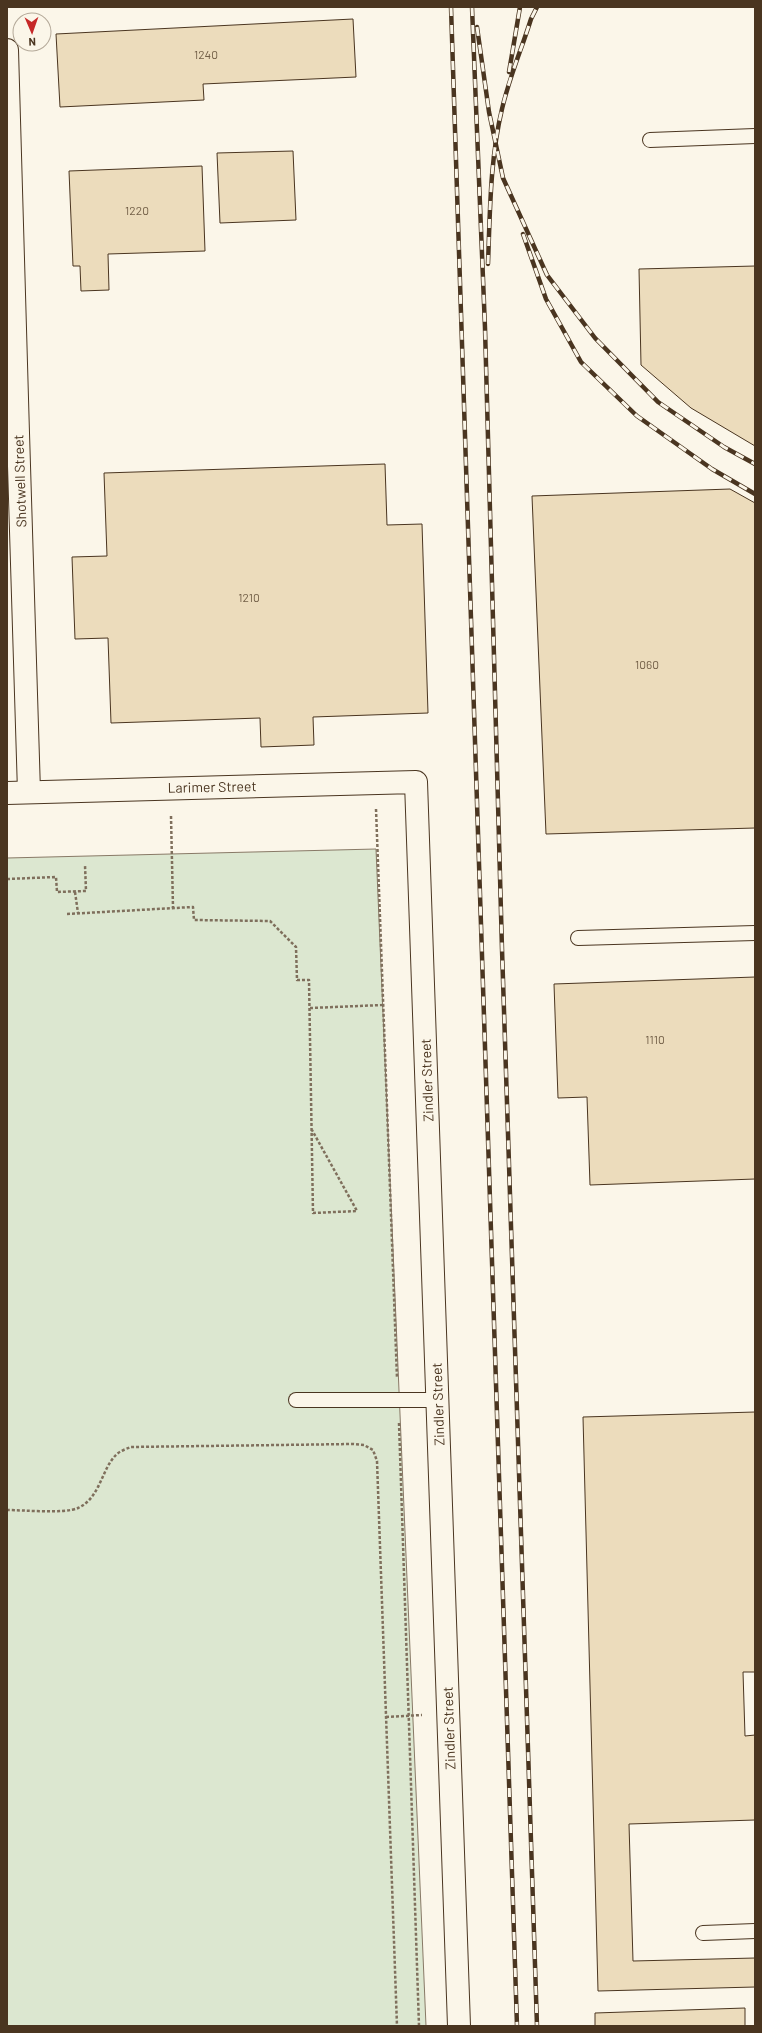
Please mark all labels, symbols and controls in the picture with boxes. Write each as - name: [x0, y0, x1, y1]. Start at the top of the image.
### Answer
- north arrow: [12, 12, 52, 52]
- text: N: [28, 36, 36, 49]
- house number: 1240: [194, 47, 218, 61]
- house number: 1220: [125, 203, 149, 217]
- street label: Shotwell Street: [9, 434, 30, 528]
- house number: 1210: [238, 590, 260, 604]
- house number: 1060: [635, 657, 659, 671]
- street label: Larimer Street: [167, 777, 257, 796]
- house number: 1110: [645, 1032, 665, 1046]
- street label: Zindler Street: [417, 1038, 436, 1122]
- street label: Zindler Street: [428, 1362, 447, 1446]
- street label: Zindler Street: [439, 1686, 458, 1770]

